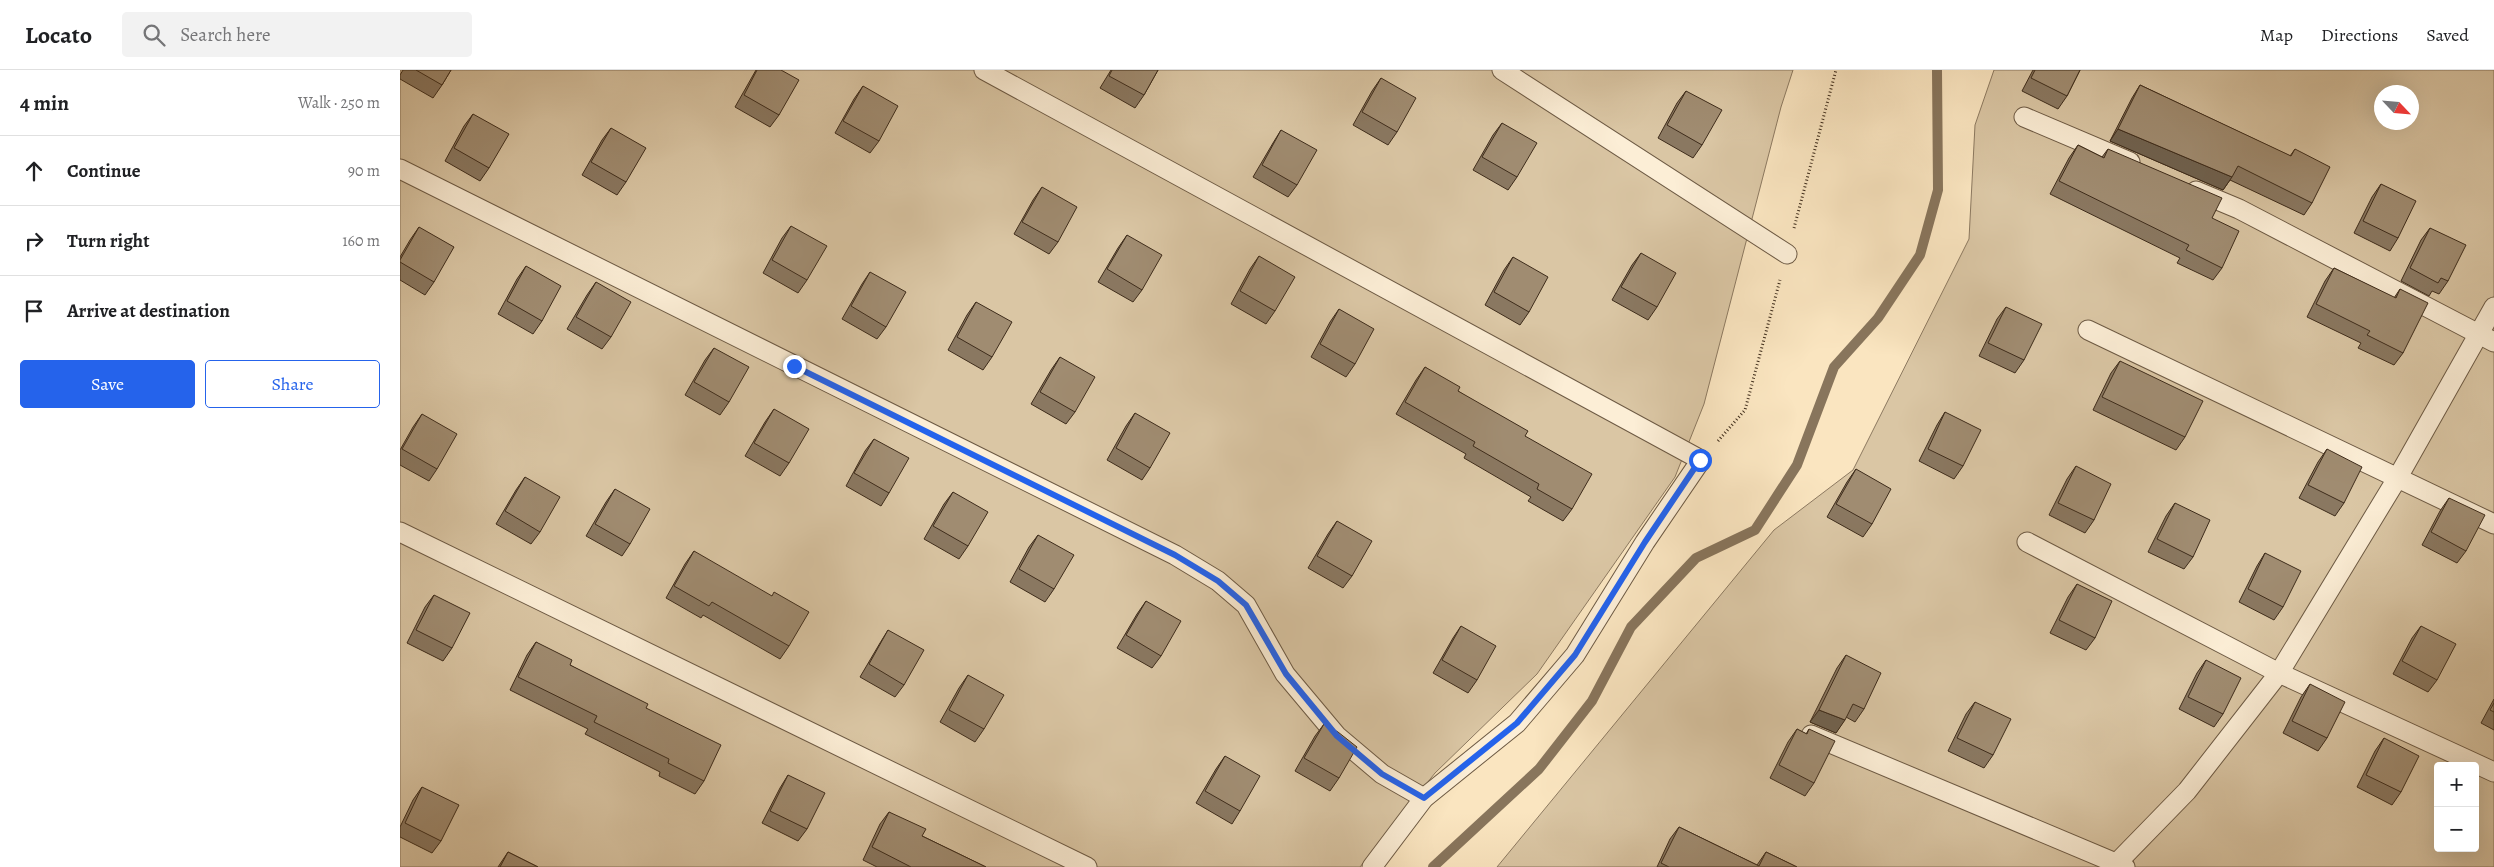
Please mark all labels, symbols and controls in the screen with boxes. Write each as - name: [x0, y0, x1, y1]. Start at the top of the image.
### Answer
- search box: [122, 12, 472, 57]
- text: Locato: [25, 19, 92, 51]
- icon: search: [140, 21, 168, 49]
- text: Search here: [180, 22, 271, 48]
- text: Map: [2260, 23, 2293, 47]
- text: Directions: [2321, 23, 2398, 47]
- text: Saved: [2426, 23, 2469, 47]
- north arrow: [2374, 85, 2419, 130]
- text: 4 min: [20, 89, 69, 117]
- text: Walk · 250 m: [298, 92, 380, 114]
- icon: ahead: [20, 157, 48, 185]
- text: Continue: [67, 158, 141, 184]
- text: 90 m: [348, 160, 380, 182]
- icon: right: [20, 227, 48, 255]
- text: Turn right: [67, 228, 149, 254]
- text: 160 m: [342, 230, 380, 252]
- icon: arrive: [20, 297, 48, 325]
- text: Arrive at destination: [67, 298, 230, 324]
- route end: [783, 355, 806, 378]
- button: Save: [20, 360, 195, 408]
- button: Share: [205, 360, 380, 408]
- route start: [1689, 449, 1712, 472]
- map controls: [2434, 762, 2479, 852]
- button: +: [2434, 762, 2479, 807]
- button: −: [2434, 807, 2479, 852]

